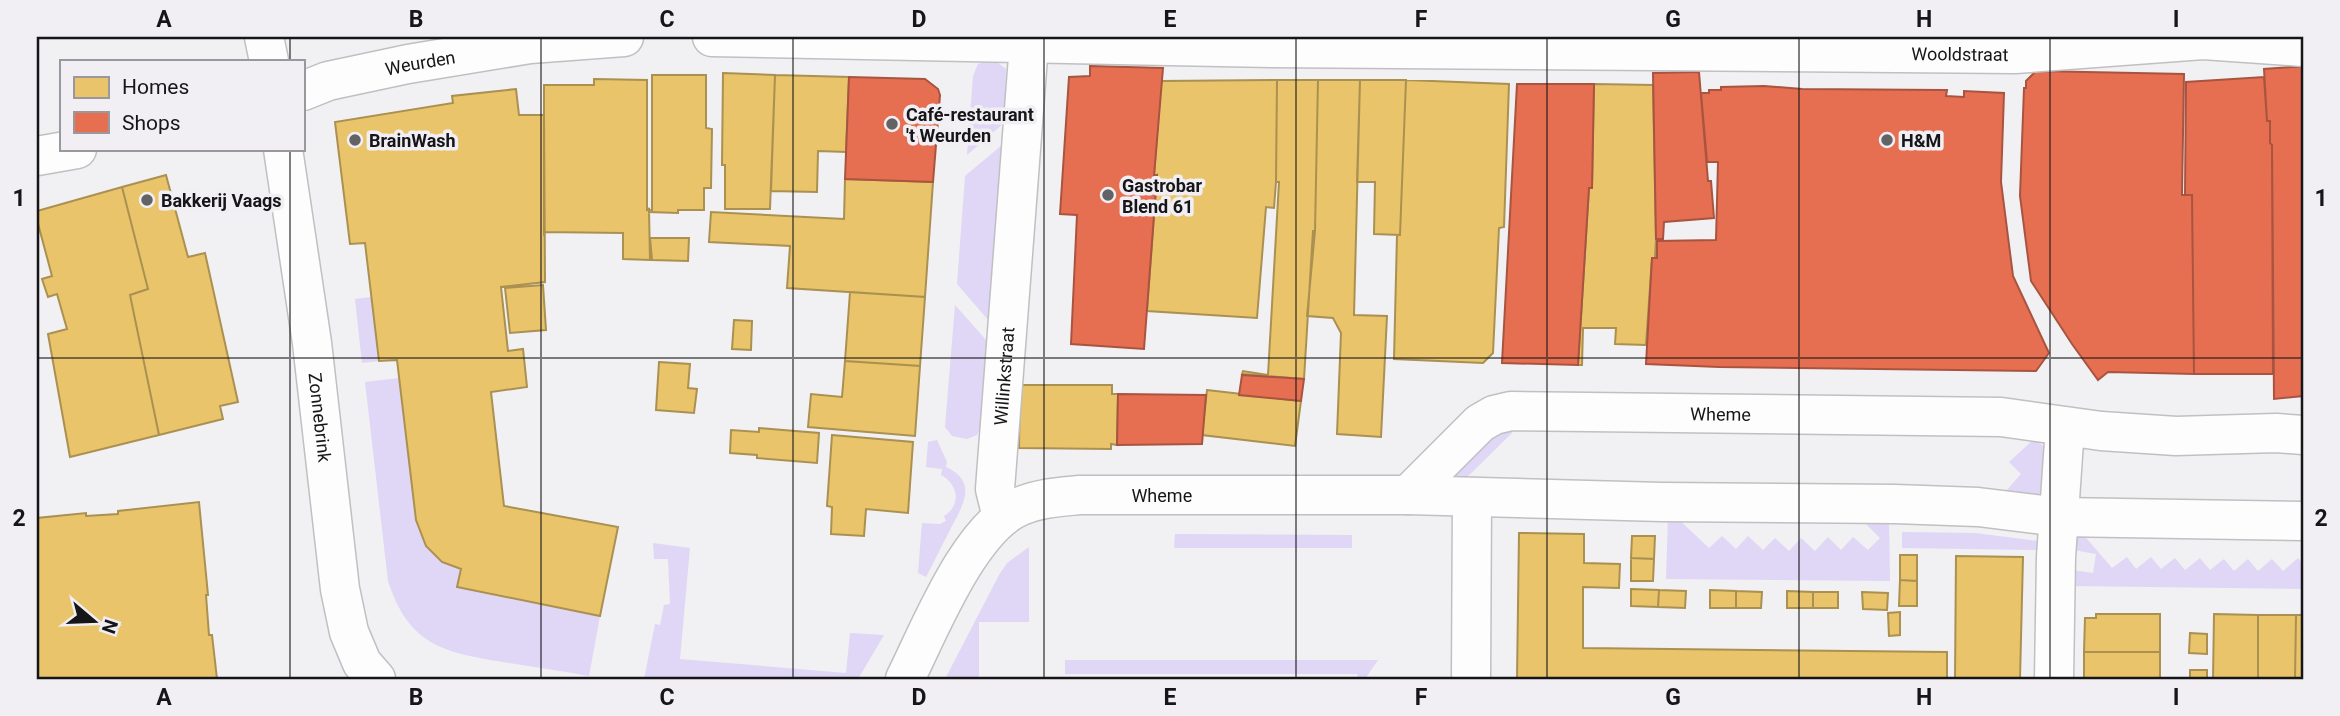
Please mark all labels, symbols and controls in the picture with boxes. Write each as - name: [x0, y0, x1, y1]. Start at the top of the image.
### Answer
- text: A: [156, 6, 172, 33]
- text: B: [409, 6, 423, 33]
- text: C: [659, 6, 675, 33]
- text: D: [912, 6, 926, 33]
- text: E: [1164, 6, 1177, 33]
- text: F: [1415, 6, 1428, 33]
- text: G: [1665, 6, 1681, 33]
- text: H: [1916, 6, 1932, 33]
- text: I: [2173, 6, 2179, 33]
- street label: Wooldstraat: [1911, 43, 2009, 64]
- street label: Weurden: [383, 46, 457, 79]
- legend: [60, 60, 304, 150]
- text: Homes: [122, 75, 189, 99]
- place label: Café-restaurant 't Weurden: [906, 104, 1034, 146]
- text: Shops: [122, 111, 181, 135]
- marker: Café-restaurant 't Weurden: [884, 116, 900, 132]
- place label: BrainWash: [369, 130, 456, 151]
- place label: H&M: [1901, 130, 1941, 151]
- marker: BrainWash: [347, 132, 363, 148]
- marker: H&M: [1879, 132, 1895, 148]
- place label: Gastrobar Blend 61: [1122, 175, 1202, 217]
- text: 1: [12, 185, 26, 212]
- text: 1: [2314, 185, 2328, 212]
- marker: Gastrobar Blend 61: [1100, 187, 1116, 203]
- place label: Bakkerij Vaags: [161, 190, 282, 211]
- marker: Bakkerij Vaags: [139, 192, 155, 208]
- street label: Willinkstraat: [989, 326, 1018, 426]
- street label: Zonnebrink: [305, 371, 336, 464]
- street label: Wheme: [1690, 403, 1751, 424]
- street label: Wheme: [1131, 485, 1192, 506]
- text: 2: [12, 505, 26, 532]
- text: 2: [2314, 505, 2328, 532]
- north arrow: [60, 586, 130, 656]
- text: N: [97, 616, 123, 636]
- text: A: [156, 684, 172, 711]
- text: B: [409, 684, 423, 711]
- text: C: [659, 684, 675, 711]
- text: D: [912, 684, 926, 711]
- text: E: [1164, 684, 1177, 711]
- text: F: [1415, 684, 1428, 711]
- text: G: [1665, 684, 1681, 711]
- text: H: [1916, 684, 1932, 711]
- text: I: [2173, 684, 2179, 711]

